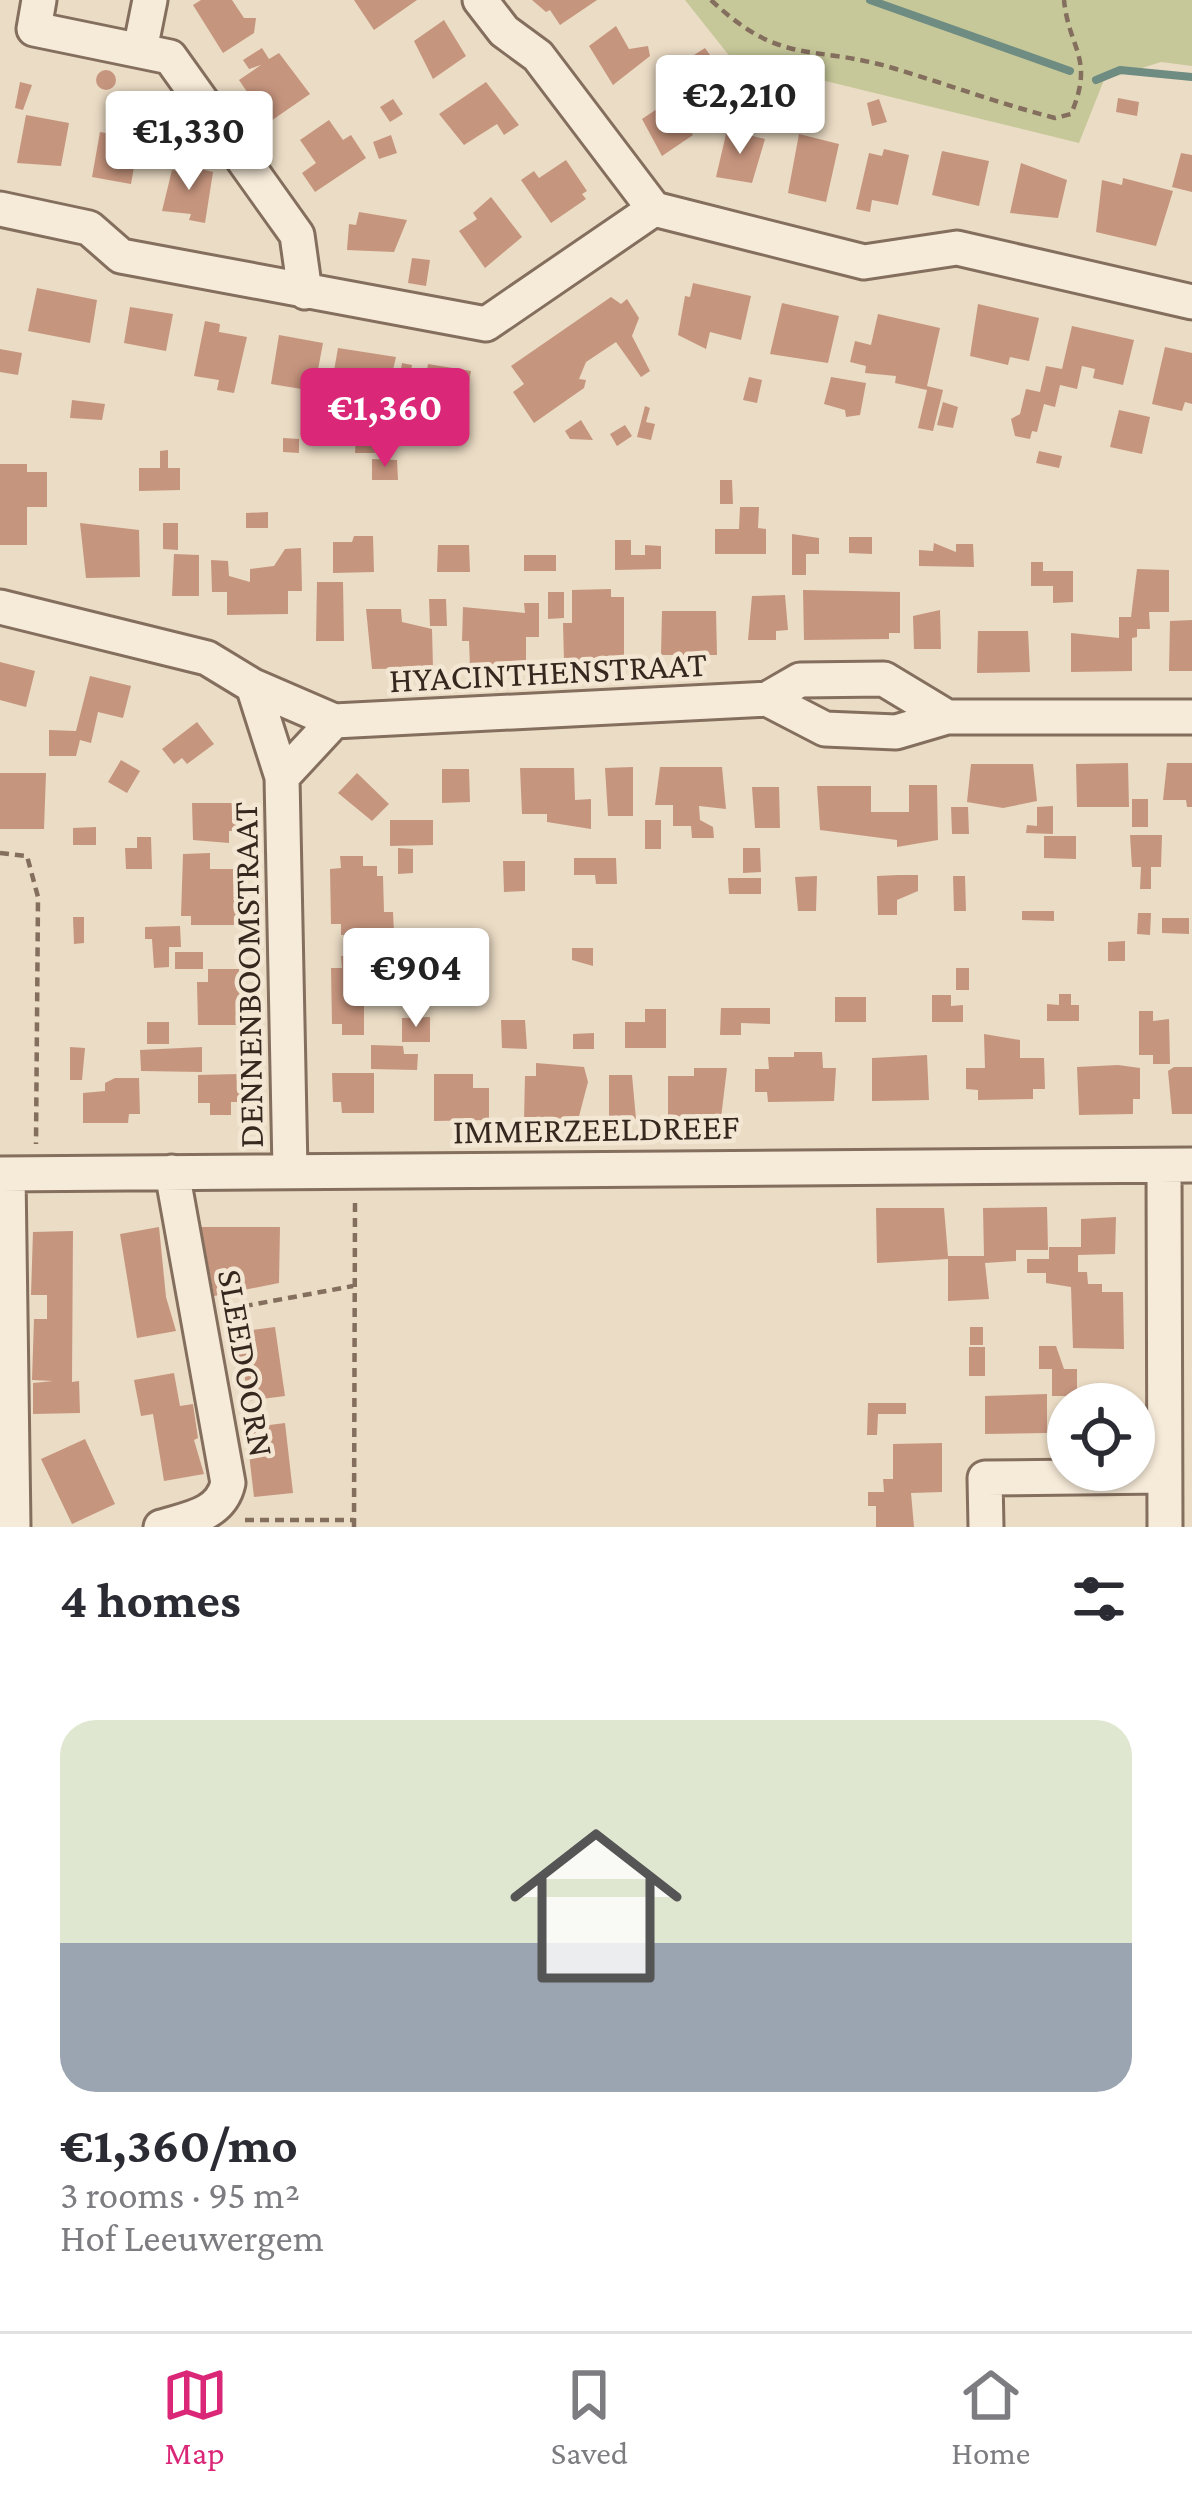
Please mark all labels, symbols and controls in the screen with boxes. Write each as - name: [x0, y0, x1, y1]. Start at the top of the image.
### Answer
- pin: €2,210: [642, 55, 838, 157]
- text: €2,210: [683, 72, 797, 115]
- pin: €1,330: [91, 91, 287, 193]
- text: €1,330: [133, 108, 245, 151]
- pin: €1,360: [287, 368, 483, 470]
- text: €1,360: [327, 385, 443, 428]
- street label: HYACINTHENSTRAAT: [388, 644, 708, 700]
- street label: DENNENBOOMSTRAAT: [225, 801, 271, 1149]
- pin: €904: [345, 928, 487, 1030]
- text: €904: [370, 945, 462, 988]
- street label: IMMERZEELDREEF: [452, 1106, 740, 1151]
- street label: SLEEDOORN: [210, 1266, 282, 1460]
- map controls: [1047, 1383, 1155, 1491]
- button: locate: [1047, 1383, 1155, 1491]
- icon: filters: [1066, 1566, 1132, 1632]
- text: 4 homes: [60, 1571, 241, 1628]
- icon: home: [488, 1798, 704, 2014]
- text: €1,360/mo: [60, 2116, 298, 2173]
- text: 3 rooms · 95 m²: [60, 2173, 300, 2216]
- text: Hof Leeuwergem: [60, 2216, 324, 2259]
- tab: Map: [162, 2362, 228, 2471]
- tab: Saved: [551, 2362, 628, 2471]
- tab: Home: [951, 2362, 1030, 2471]

